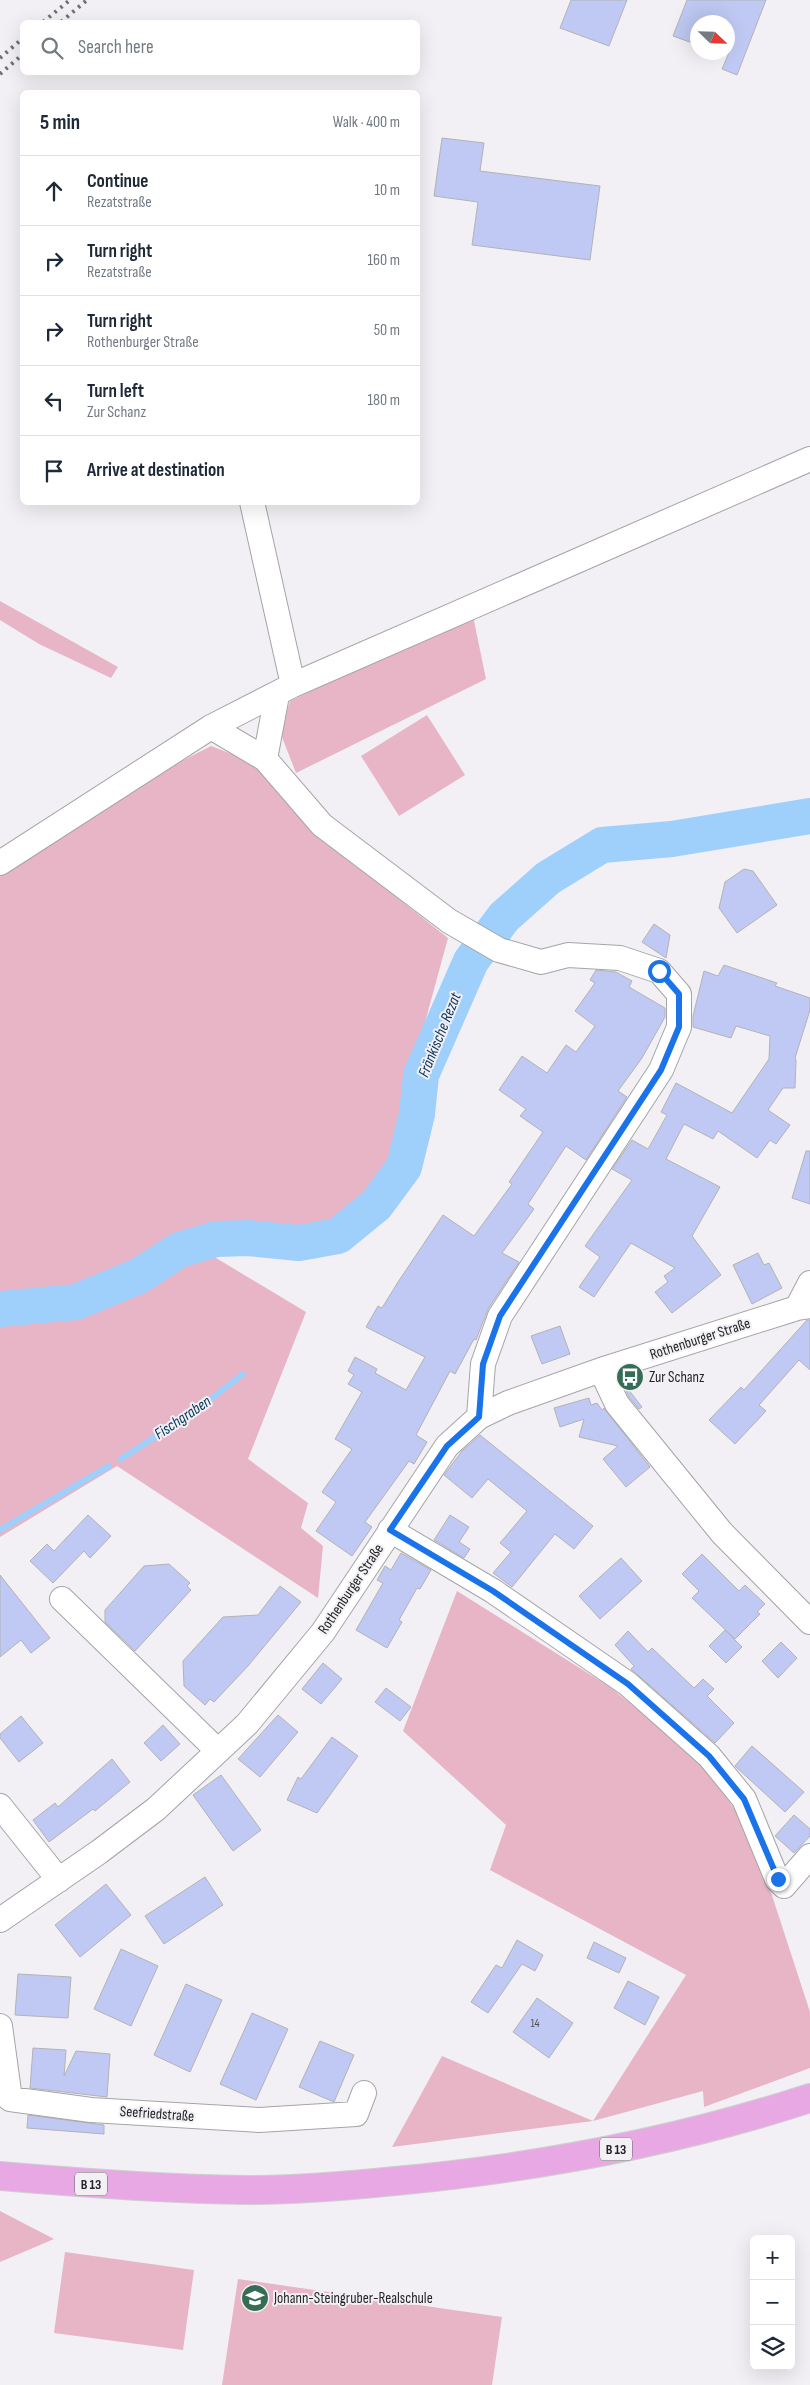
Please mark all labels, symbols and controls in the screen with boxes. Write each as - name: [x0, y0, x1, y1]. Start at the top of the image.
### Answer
- north arrow: [690, 15, 735, 60]
- search box: [20, 20, 420, 75]
- icon: search: [38, 34, 66, 62]
- text: Search here: [78, 36, 154, 59]
- text: 5 min: [40, 110, 80, 135]
- text: Walk · 400 m: [333, 113, 400, 132]
- text: Continue: [87, 170, 148, 193]
- icon: ahead: [40, 177, 68, 205]
- text: 10 m: [374, 181, 400, 200]
- text: Rezatstraße: [87, 193, 152, 212]
- text: Turn right: [87, 240, 152, 263]
- icon: right: [40, 247, 68, 275]
- text: 160 m: [367, 251, 400, 270]
- text: Rezatstraße: [87, 263, 152, 282]
- text: Turn right: [87, 310, 152, 333]
- icon: right: [40, 317, 68, 345]
- text: 50 m: [374, 321, 400, 340]
- text: Rothenburger Straße: [87, 333, 199, 352]
- text: Turn left: [87, 380, 144, 403]
- icon: left: [40, 387, 68, 415]
- text: 180 m: [367, 391, 400, 410]
- text: Zur Schanz: [87, 403, 146, 422]
- icon: arrive: [40, 457, 68, 485]
- text: Arrive at destination: [87, 459, 225, 482]
- route start: [648, 960, 671, 983]
- water label: Fränkische Rezat: [414, 989, 466, 1080]
- street label: Rothenburger Straße: [647, 1314, 753, 1364]
- bus stop icon: Zur Schanz: [615, 1362, 645, 1392]
- place label: Zur Schanz: [649, 1368, 705, 1387]
- water label: Fischgraben: [151, 1392, 215, 1444]
- street label: Rothenburger Straße: [314, 1540, 388, 1638]
- route end: [767, 1868, 790, 1891]
- house number: 14: [530, 2016, 540, 2031]
- street label: Seefriedstraße: [119, 2102, 195, 2126]
- road number: B 13: [600, 2138, 632, 2160]
- road number: B 13: [75, 2172, 107, 2196]
- map controls: [750, 2235, 795, 2370]
- button: +: [750, 2235, 795, 2280]
- button: −: [750, 2280, 795, 2325]
- school or university icon: Johann-Steingruber-Realschule: [240, 2283, 270, 2313]
- place label: Johann-Steingruber-Realschule: [273, 2289, 433, 2308]
- button: layers: [750, 2325, 795, 2370]

